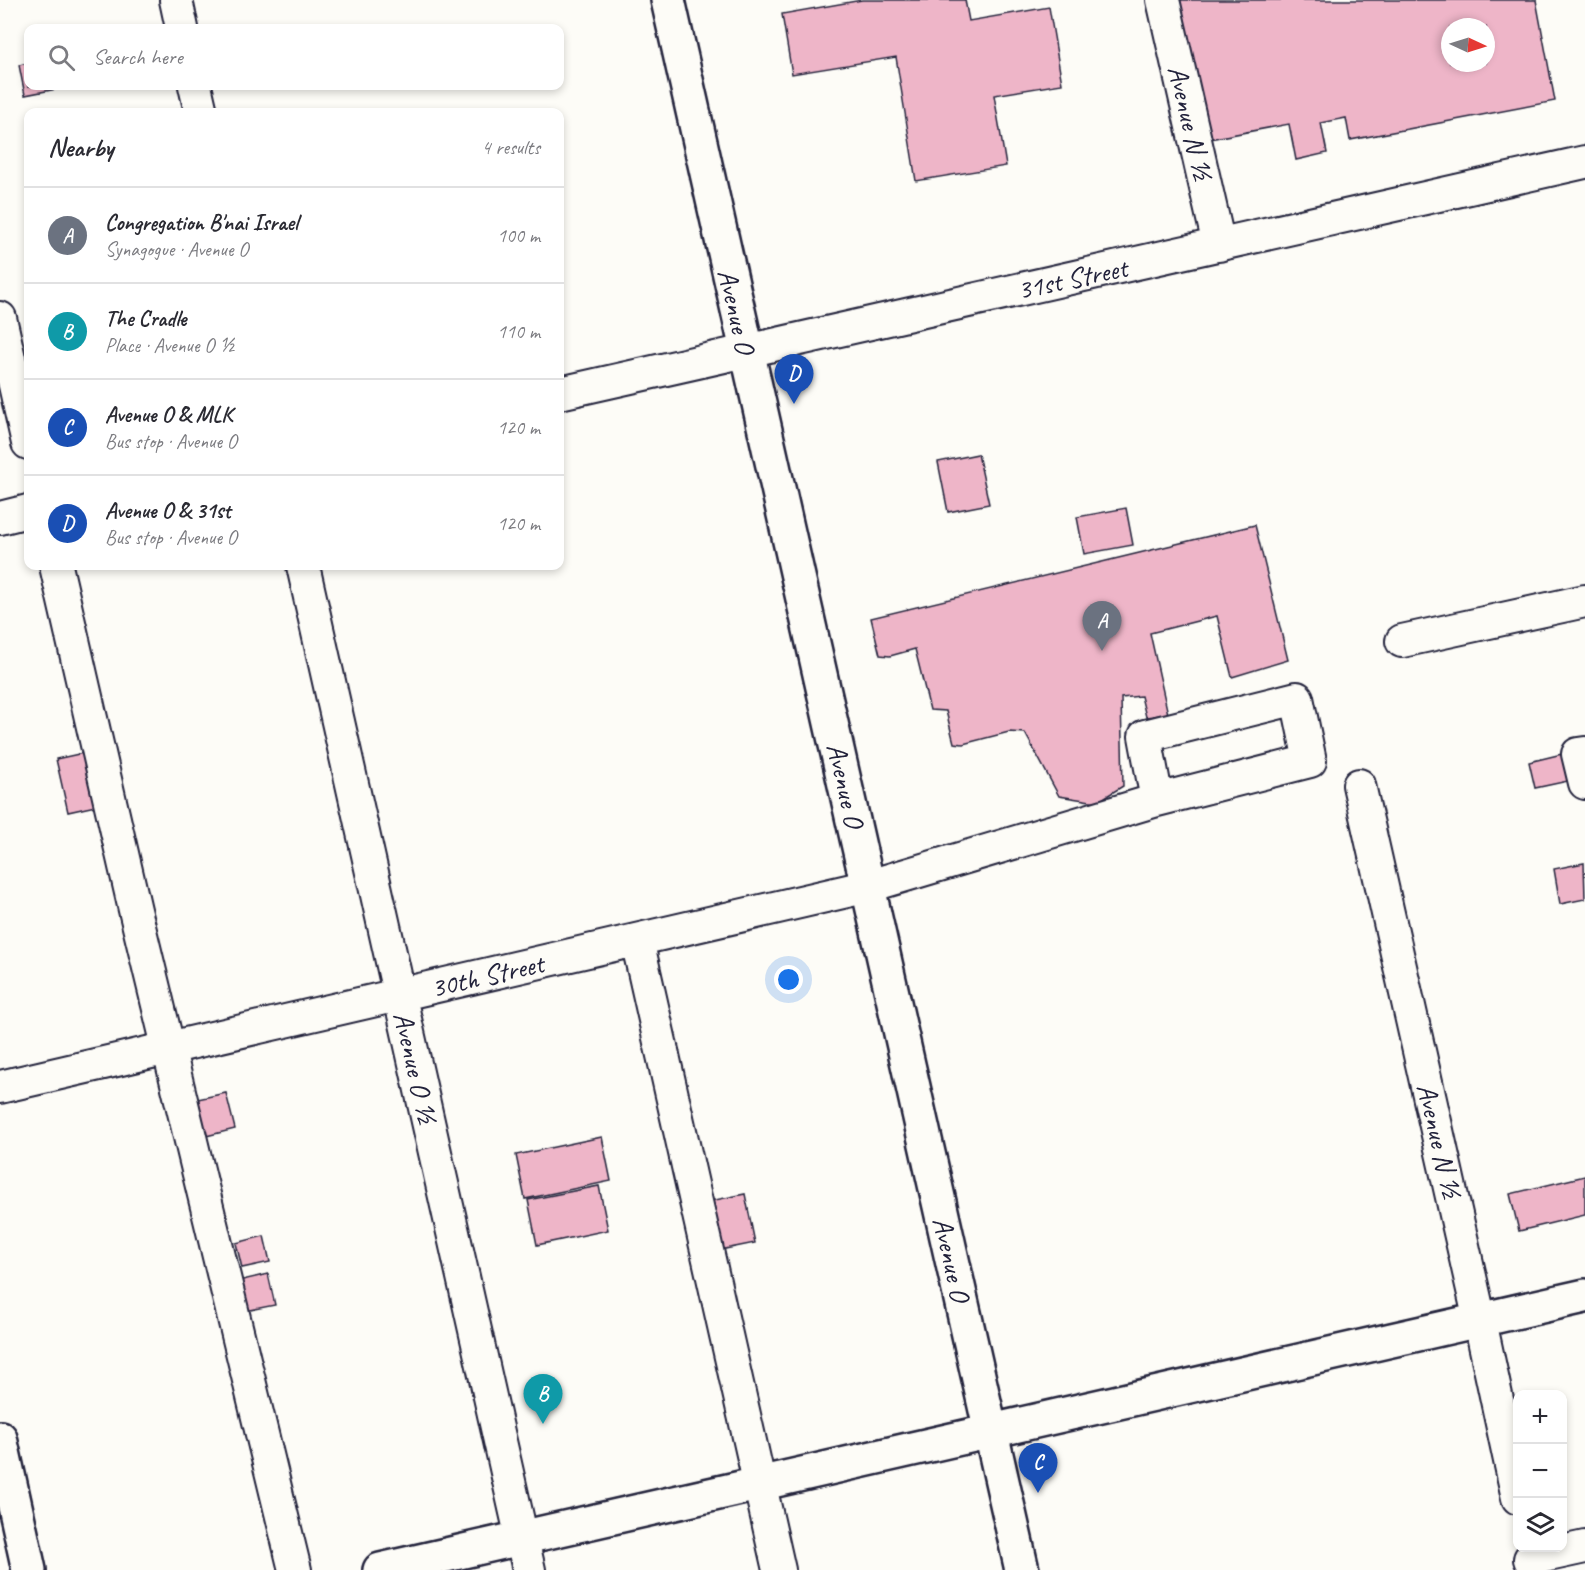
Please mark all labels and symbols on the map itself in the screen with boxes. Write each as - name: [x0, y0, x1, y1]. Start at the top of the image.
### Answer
- north arrow: [1441, 18, 1495, 72]
- street label: Avenue N ½: [1160, 62, 1221, 185]
- street label: 31st Street: [1014, 249, 1133, 307]
- street label: Avenue O: [710, 266, 764, 359]
- pin: D: [774, 354, 814, 404]
- pin: A: [1082, 602, 1122, 651]
- street label: Avenue O: [819, 740, 873, 833]
- street label: 30th Street: [427, 945, 549, 1005]
- your location: [774, 965, 803, 994]
- street label: Avenue O ½: [386, 1009, 446, 1128]
- street label: Avenue N ½: [1409, 1080, 1470, 1203]
- street label: Avenue O: [925, 1214, 979, 1307]
- pin: B: [524, 1374, 562, 1424]
- pin: C: [1018, 1444, 1058, 1493]

